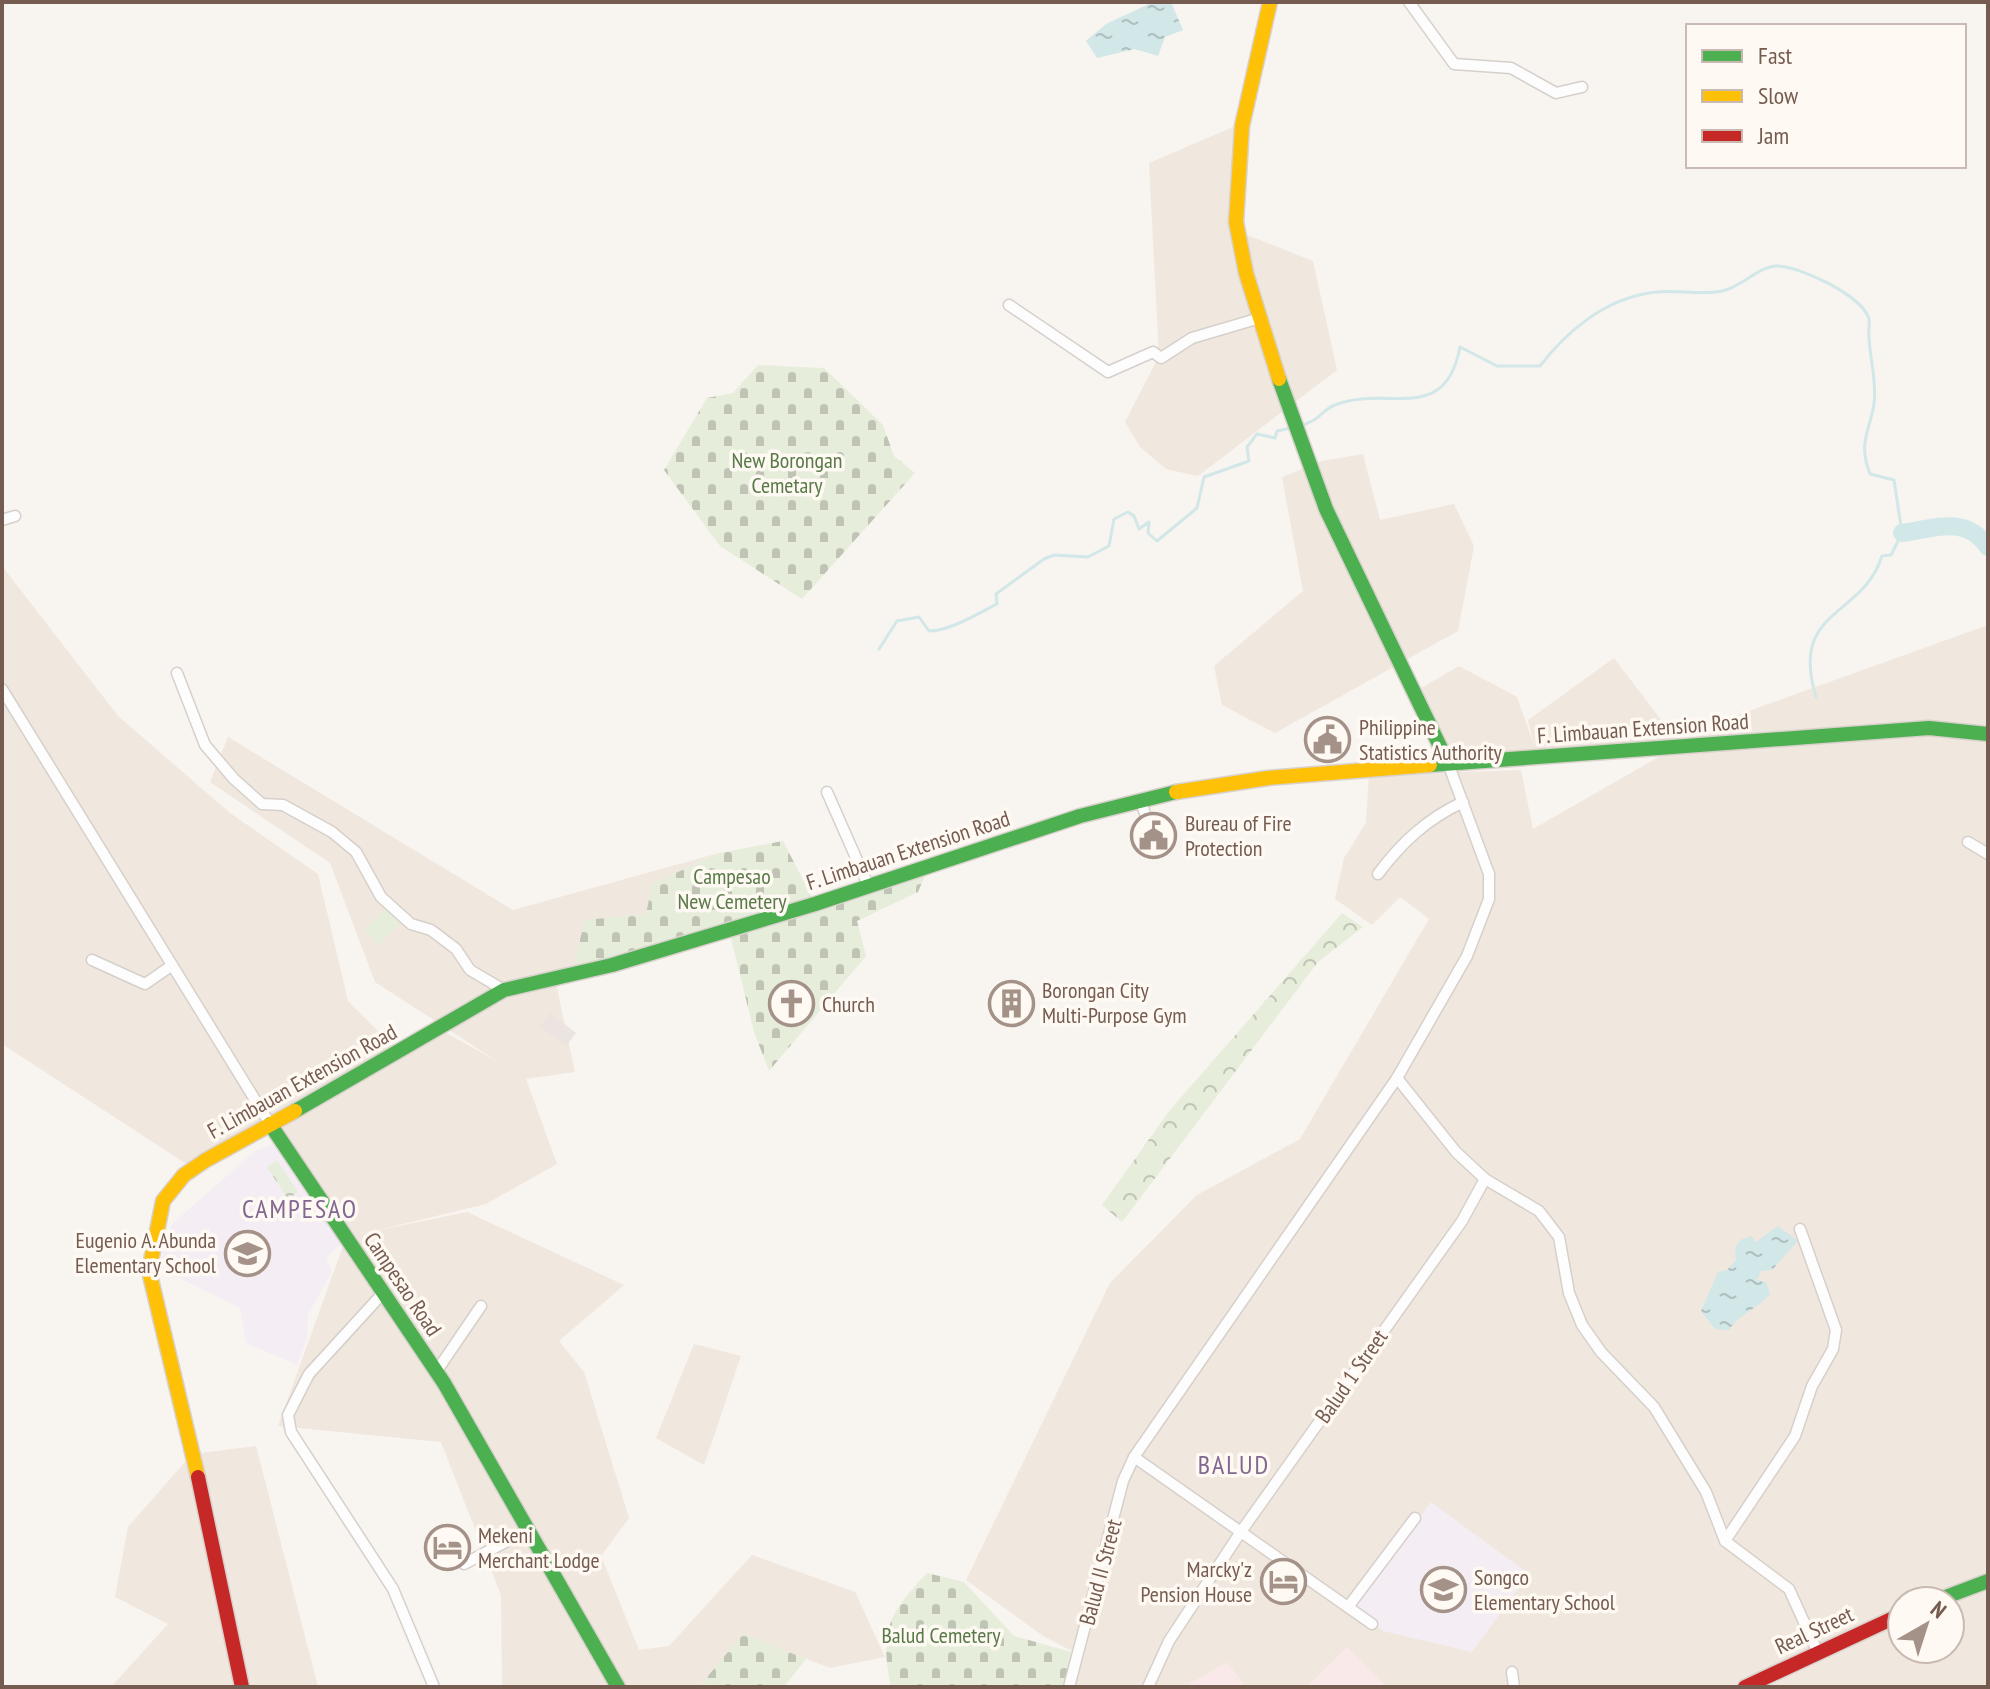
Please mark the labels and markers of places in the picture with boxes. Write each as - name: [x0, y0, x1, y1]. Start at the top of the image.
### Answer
- place label: Philippine Statistics Authority: [1359, 713, 1503, 766]
- public building icon: Philippine Statistics Authority: [1304, 716, 1352, 764]
- place label: Bureau of Fire Protection: [1185, 809, 1292, 862]
- public building icon: Bureau of Fire Protection: [1130, 812, 1178, 860]
- place label: Borongan City Multi-Purpose Gym: [1042, 976, 1187, 1029]
- building icon: Borongan City Multi-Purpose Gym: [987, 979, 1035, 1027]
- church icon: Church: [767, 980, 815, 1028]
- place label: Church: [822, 990, 875, 1018]
- place label: Eugenio A. Abunda Elementary School: [75, 1226, 217, 1279]
- school or university icon: Eugenio A. Abunda Elementary School: [223, 1229, 271, 1277]
- place label: Mekeni Merchant Lodge: [478, 1521, 600, 1574]
- hotel icon: Mekeni Merchant Lodge: [423, 1524, 471, 1572]
- place label: Marcky'z Pension House: [1141, 1555, 1252, 1608]
- hotel icon: Marcky'z Pension House: [1259, 1558, 1307, 1606]
- place label: Songco Elementary School: [1474, 1563, 1616, 1616]
- school or university icon: Songco Elementary School: [1419, 1566, 1467, 1614]

